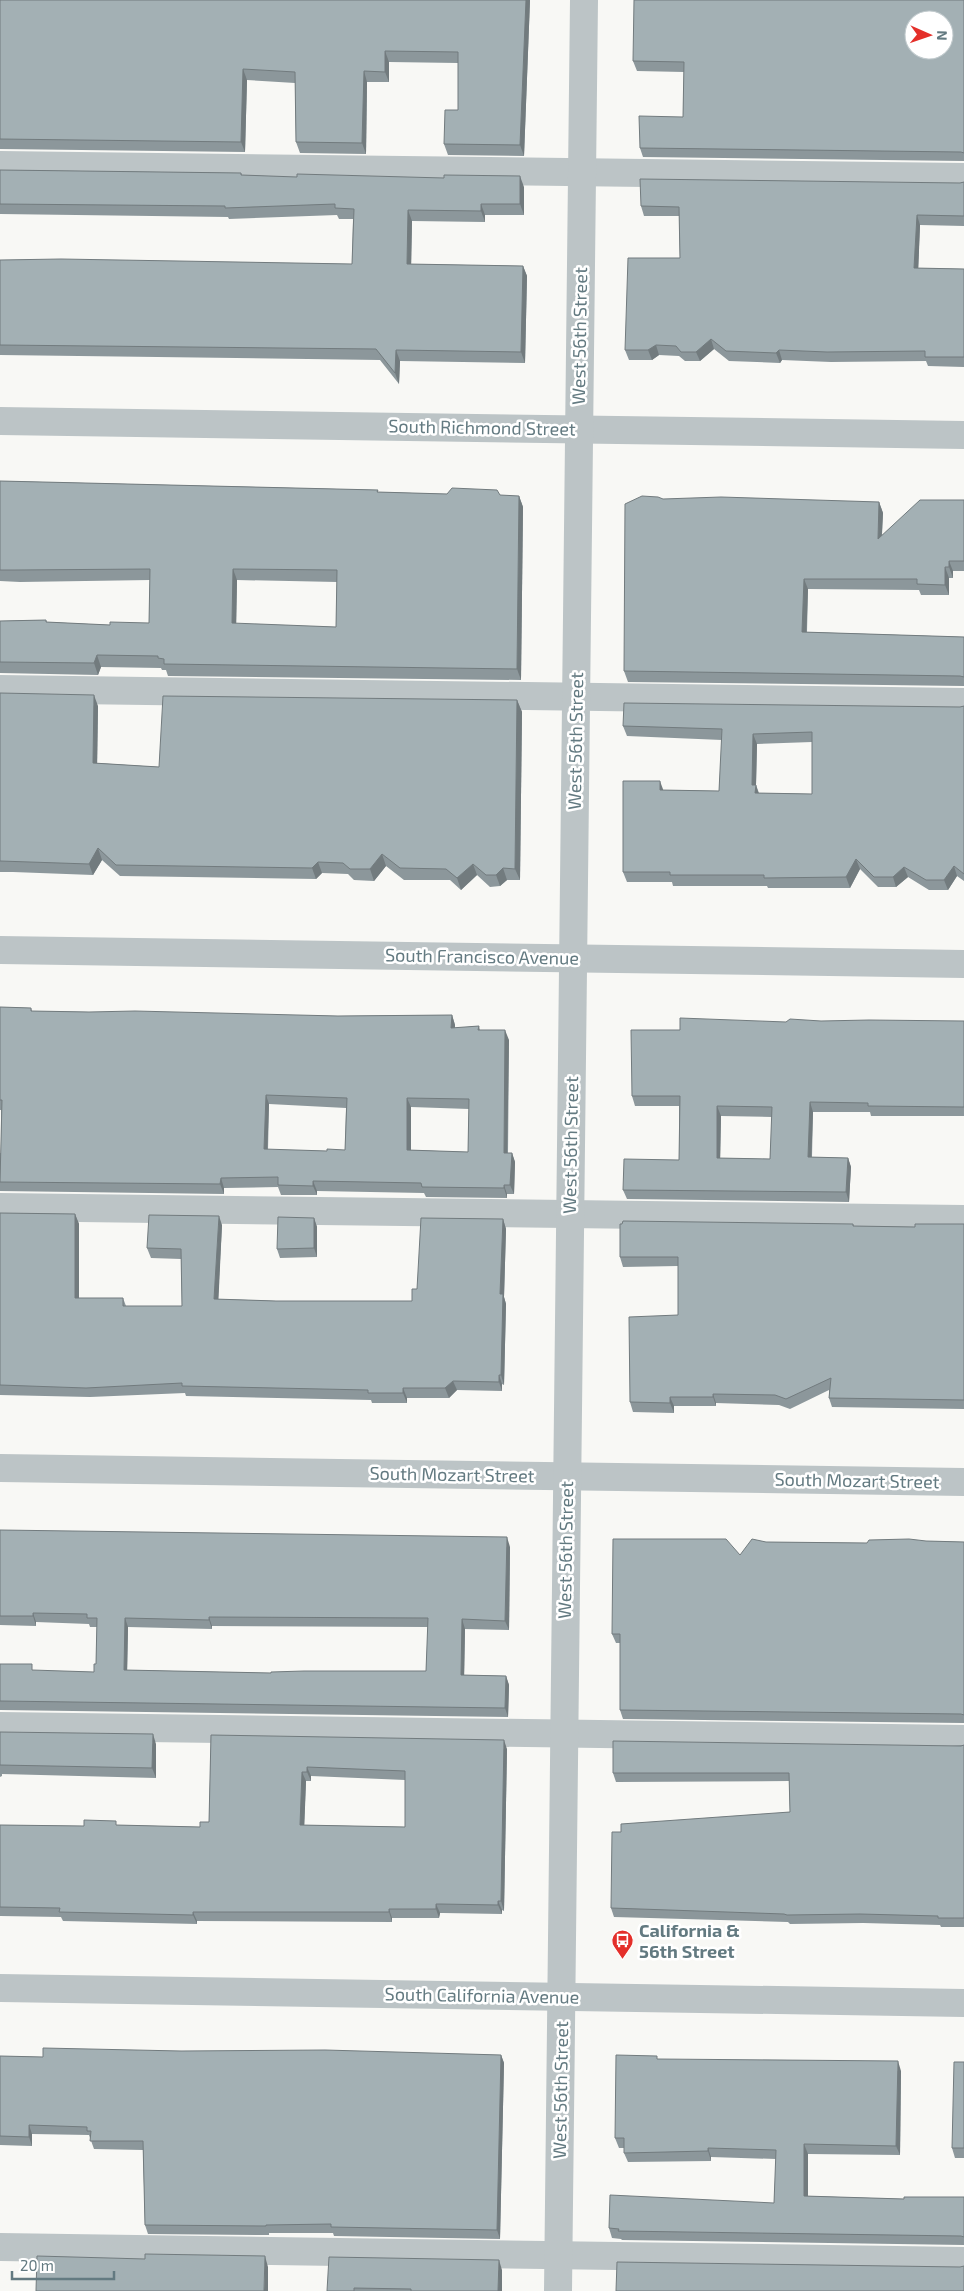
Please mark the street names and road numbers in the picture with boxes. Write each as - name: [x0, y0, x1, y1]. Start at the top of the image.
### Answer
- street label: West 56th Street: [567, 267, 591, 405]
- street label: South Richmond Street: [388, 414, 576, 440]
- street label: West 56th Street: [563, 672, 587, 810]
- street label: South Francisco Avenue: [385, 943, 579, 969]
- street label: West 56th Street: [558, 1076, 582, 1214]
- street label: South Mozart Street: [369, 1462, 535, 1486]
- street label: South Mozart Street: [774, 1468, 940, 1492]
- street label: West 56th Street: [553, 1481, 577, 1619]
- street label: South California Avenue: [384, 1982, 580, 2008]
- street label: West 56th Street: [548, 2021, 572, 2159]

